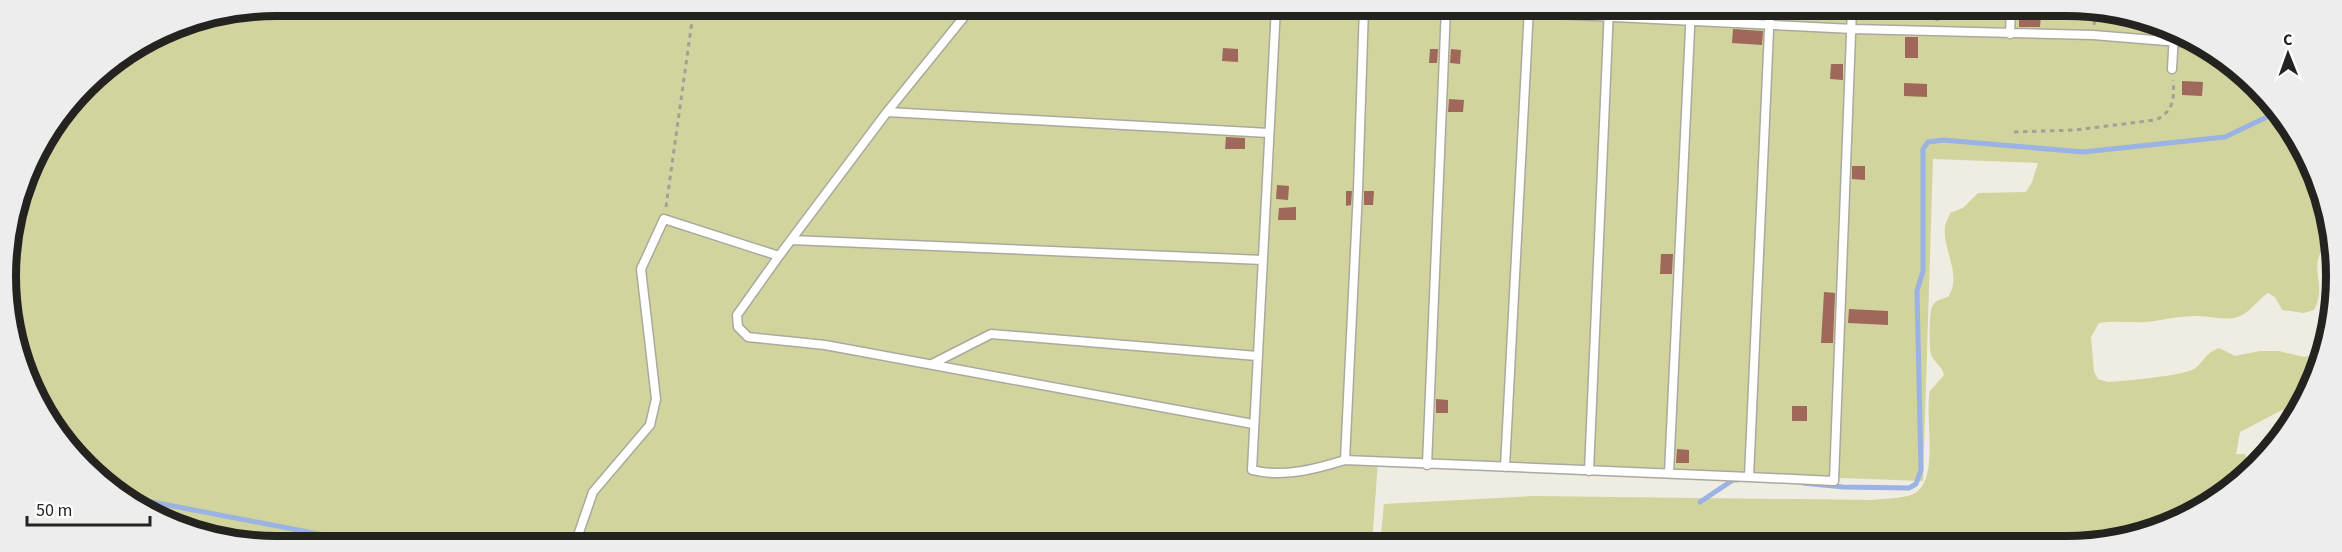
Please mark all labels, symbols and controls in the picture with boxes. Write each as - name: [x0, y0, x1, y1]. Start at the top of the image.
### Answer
- north arrow: [2258, 24, 2318, 84]
- text: С: [2283, 29, 2293, 51]
- scale bar: [27, 489, 150, 527]
- text: 50 m: [36, 498, 72, 523]

